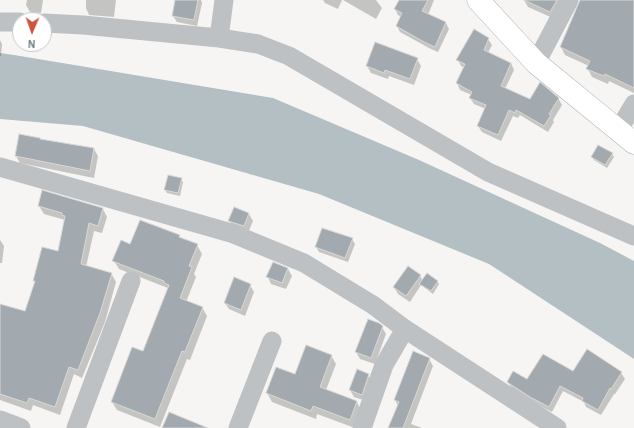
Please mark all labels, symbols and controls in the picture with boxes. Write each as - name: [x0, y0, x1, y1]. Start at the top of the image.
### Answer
- north arrow: [12, 12, 52, 52]
- text: N: [27, 37, 36, 50]

